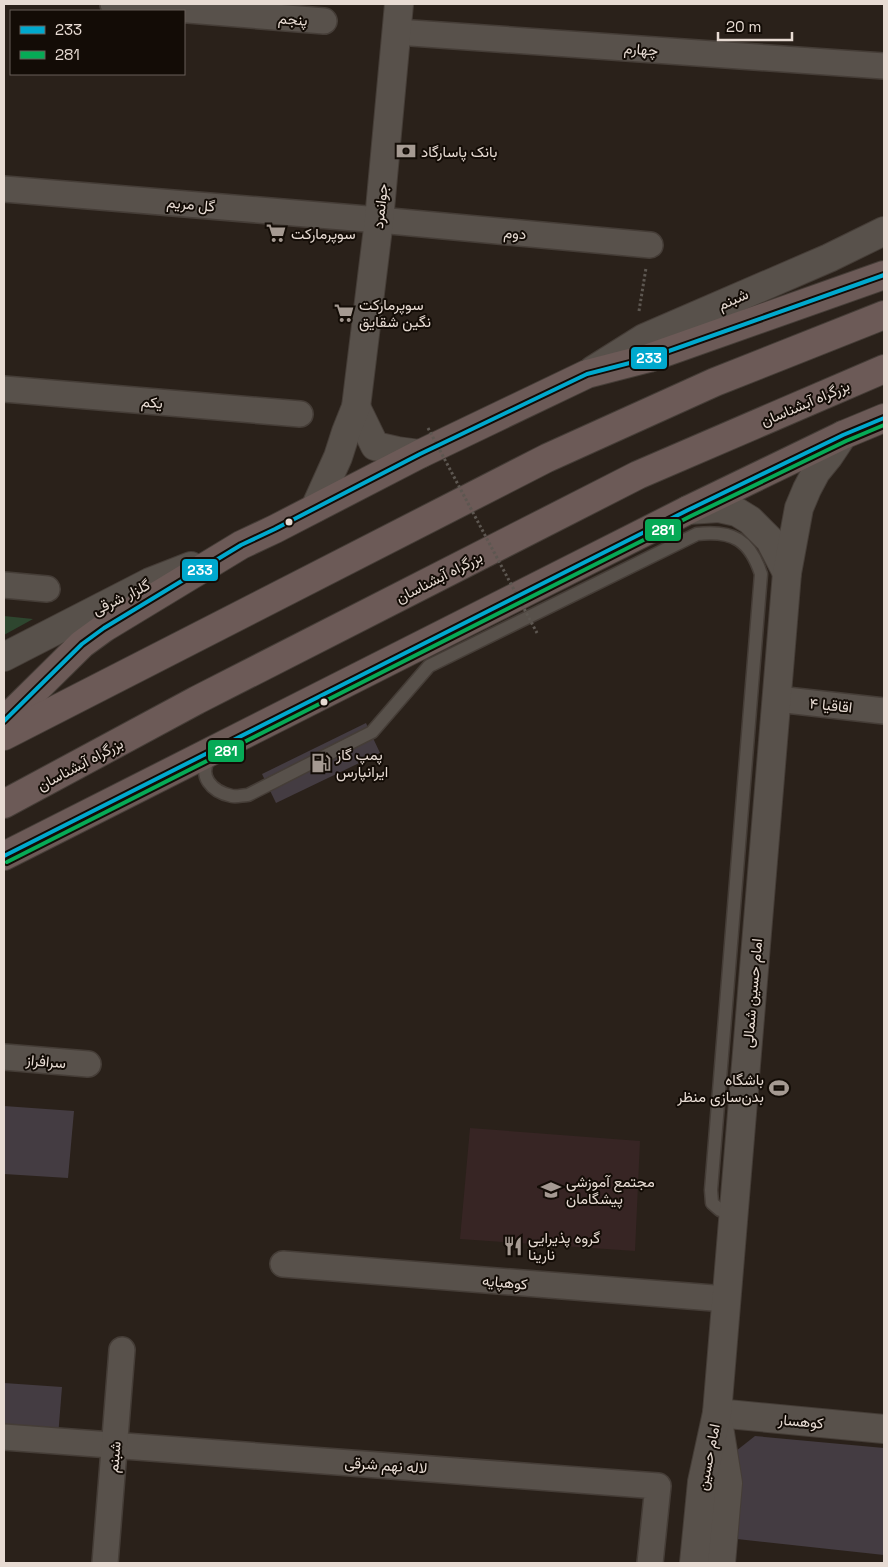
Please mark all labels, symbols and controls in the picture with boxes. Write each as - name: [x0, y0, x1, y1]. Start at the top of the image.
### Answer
- street label: پنجم: [277, 8, 309, 31]
- legend: [10, 10, 185, 75]
- scale bar: [718, 10, 792, 42]
- text: 20 m: [726, 17, 761, 36]
- text: 233: [55, 20, 82, 39]
- street label: چهارم: [623, 38, 659, 61]
- text: 281: [55, 45, 80, 64]
- bank icon: بانک پاسارگاد: [395, 140, 417, 162]
- place label: بانک پاسارگاد: [421, 142, 497, 162]
- street label: جوانمرد: [368, 183, 392, 229]
- street label: گل مریم: [166, 192, 216, 217]
- supermarket icon: سوپرمارکت: [265, 222, 287, 244]
- street label: دوم: [503, 223, 527, 244]
- place label: سوپرمارکت: [291, 224, 356, 244]
- street label: شبنم: [715, 284, 752, 315]
- place label: سوپرمارکت نگین شقایق: [359, 295, 431, 332]
- supermarket icon: سوپرمارکت نگین شقایق: [333, 302, 355, 324]
- line badge: 233: [630, 346, 668, 370]
- text: 233: [636, 349, 662, 367]
- street label: بزرگراه آبشناسان: [758, 376, 852, 430]
- street label: یکم: [140, 392, 164, 413]
- unlabelled marker: [284, 517, 294, 527]
- line badge: 281: [644, 518, 682, 542]
- text: 281: [651, 521, 675, 539]
- street label: بزرگراه آبشناسان: [392, 547, 486, 607]
- line badge: 233: [181, 558, 219, 582]
- text: 233: [187, 561, 213, 579]
- street label: گلزار شرقی: [89, 575, 154, 620]
- street label: اقاقیا ۴: [809, 693, 853, 717]
- unlabelled marker: [319, 697, 329, 707]
- street label: بزرگراه آبشناسان: [34, 733, 126, 795]
- line badge: 281: [207, 739, 245, 763]
- text: 281: [214, 742, 238, 760]
- place label: پمپ گاز ایرانپارس: [335, 745, 388, 782]
- fuel station icon: پمپ گاز ایرانپارس: [310, 752, 332, 774]
- street label: امام حسین شمالی: [738, 937, 767, 1049]
- street label: سرافراز: [24, 1050, 67, 1072]
- place label: باشگاه بدن‌سازی منظر: [676, 1070, 764, 1107]
- sports icon: باشگاه بدن‌سازی منظر: [768, 1077, 790, 1099]
- place label: مجتمع آموزشی پیشگامان: [566, 1172, 655, 1209]
- school or university icon: مجتمع آموزشی پیشگامان: [540, 1179, 562, 1201]
- place label: گروه پذیرایی نارینا: [528, 1228, 601, 1264]
- restaurant icon: گروه پذیرایی نارینا: [502, 1235, 524, 1257]
- street label: کوهپایه: [481, 1271, 529, 1294]
- street label: کوهسار: [777, 1409, 825, 1432]
- street label: امام حسین: [692, 1422, 725, 1492]
- street label: شبنم: [103, 1440, 126, 1474]
- street label: لاله نهم شرقی: [344, 1453, 428, 1478]

